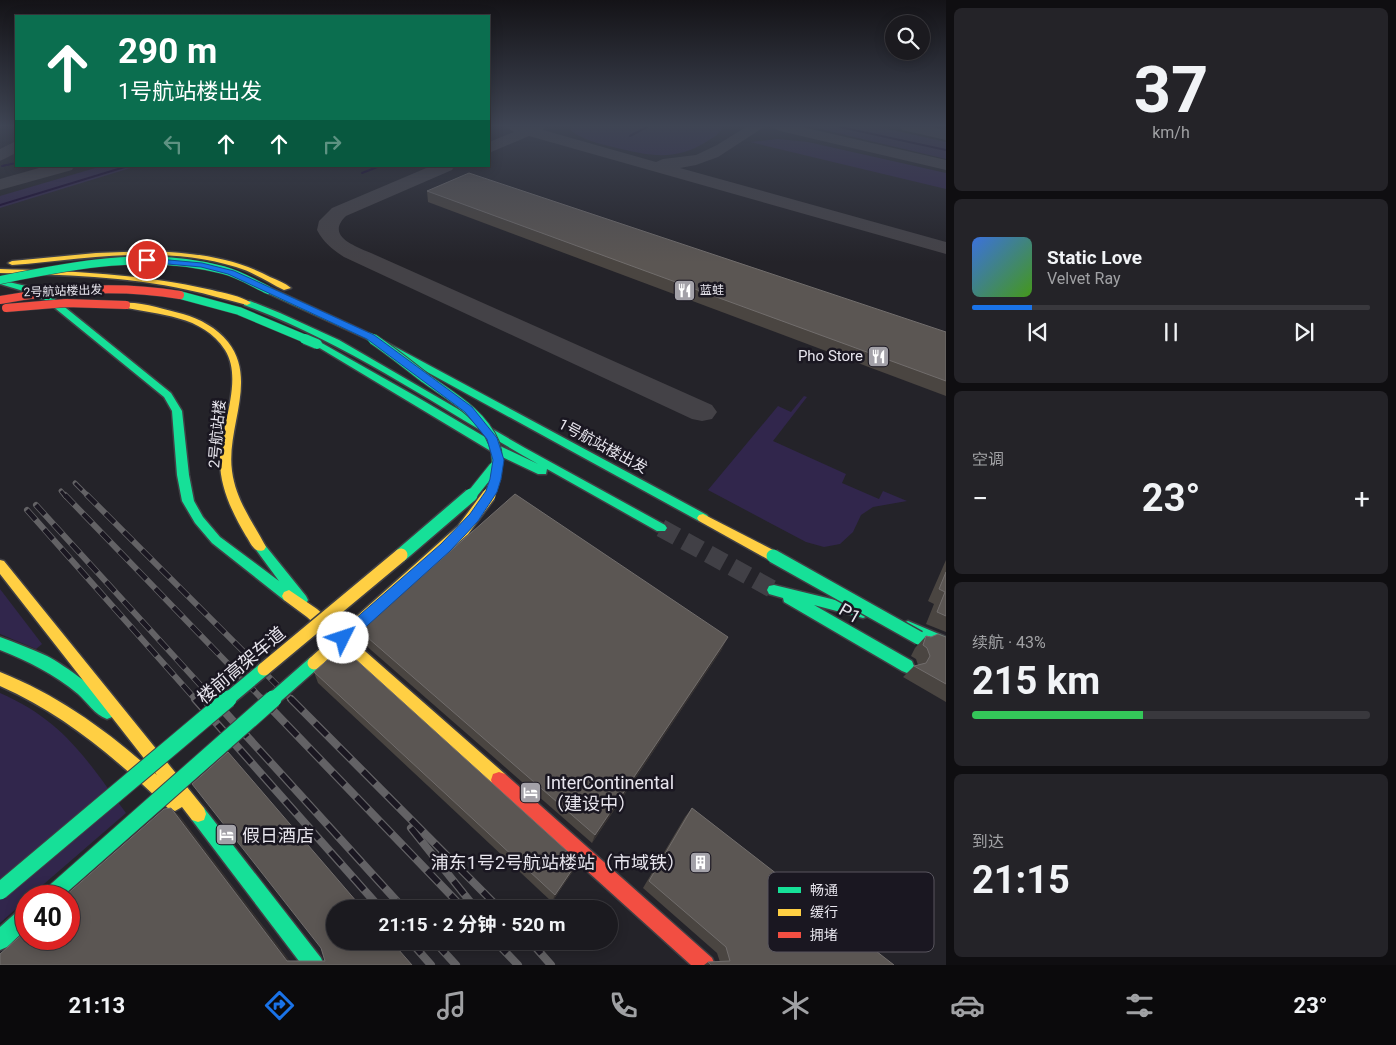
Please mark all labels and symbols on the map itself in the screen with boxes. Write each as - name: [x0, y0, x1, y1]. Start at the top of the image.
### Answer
- pin: [126, 239, 168, 281]
- restaurant icon: 蓝蛙: [672, 278, 696, 302]
- street label: 2号航站楼出发: [23, 283, 103, 299]
- place label: 蓝蛙: [700, 283, 724, 297]
- restaurant icon: Pho Store: [867, 344, 891, 368]
- place label: Pho Store: [798, 347, 863, 365]
- street label: 2号航站楼: [205, 399, 229, 469]
- street label: 1号航站楼出发: [555, 415, 651, 477]
- street label: P1: [835, 599, 865, 627]
- position arrow: [316, 611, 368, 663]
- street label: 楼前高架车道: [193, 622, 289, 708]
- place label: InterContinental （建设中）: [546, 772, 674, 814]
- hotel icon: InterContinental （建设中）: [518, 780, 542, 804]
- hotel icon: 假日酒店: [214, 823, 238, 847]
- place label: 假日酒店: [242, 825, 314, 846]
- building icon: 浦东1号2号航站楼站（市域铁）: [689, 850, 713, 874]
- place label: 浦东1号2号航站楼站（市域铁）: [431, 852, 685, 873]
- legend: [768, 872, 934, 952]
- text: 畅通: [810, 882, 838, 898]
- speed limit sign: 40: [15, 885, 80, 950]
- text: 缓行: [810, 904, 838, 920]
- text: 拥堵: [810, 927, 838, 943]

